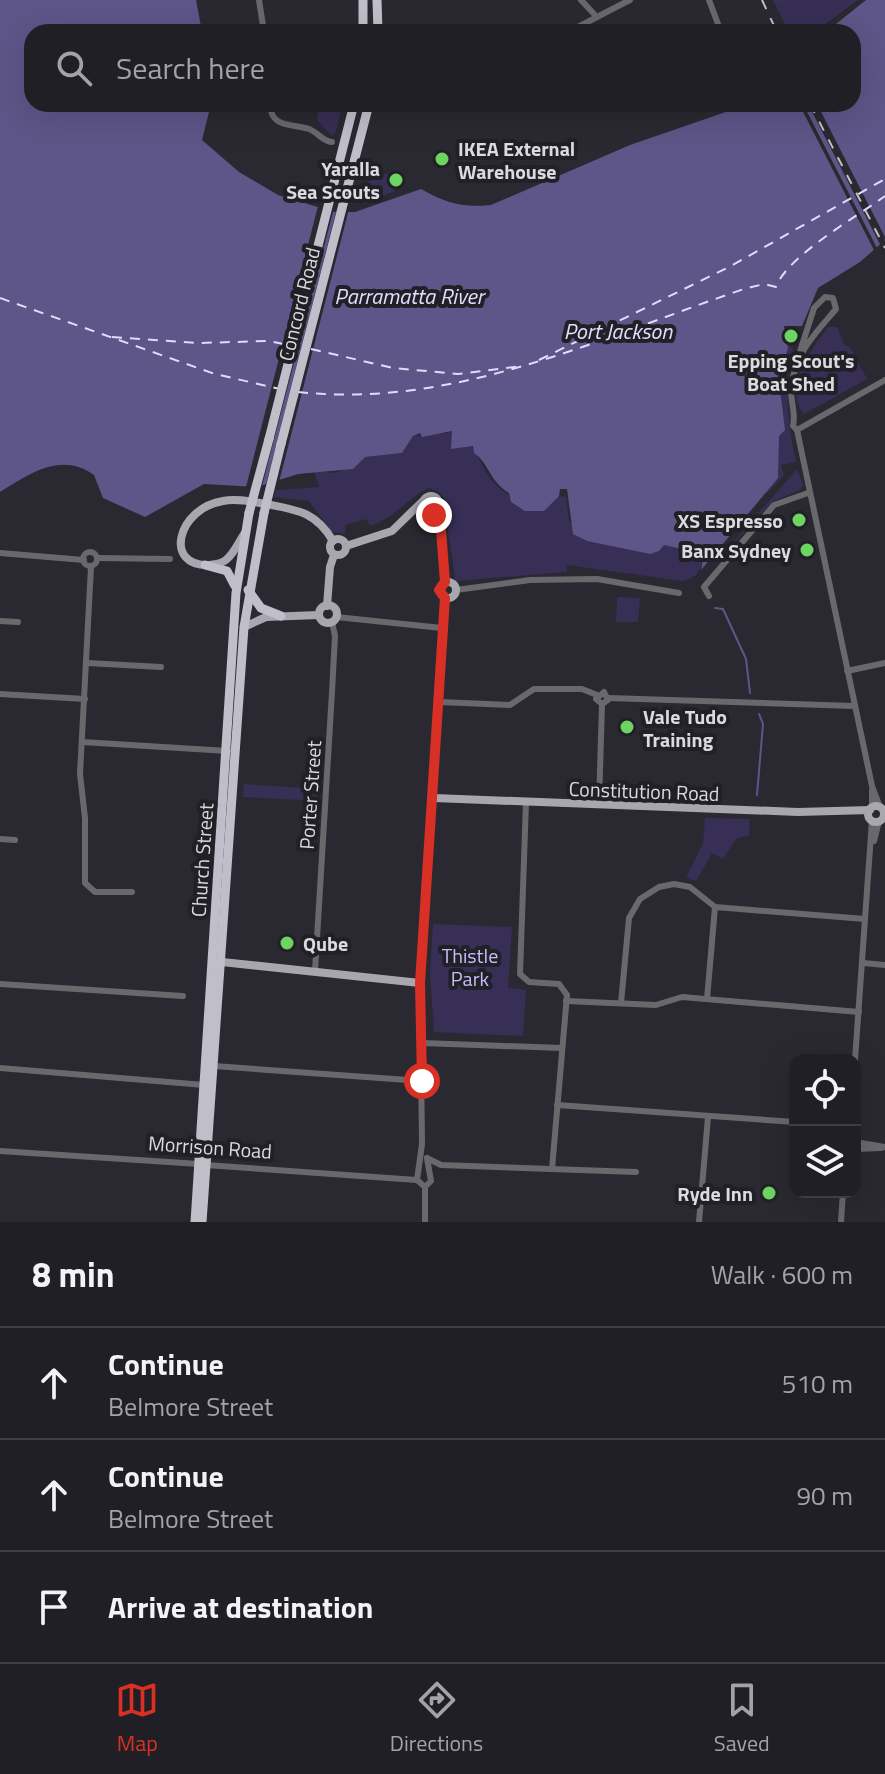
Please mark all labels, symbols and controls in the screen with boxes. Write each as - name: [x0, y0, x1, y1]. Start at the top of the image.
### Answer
- search box: [24, 24, 861, 112]
- text: Search here: [116, 45, 265, 91]
- icon: search: [52, 46, 96, 90]
- place label: IKEA External Warehouse: [458, 133, 575, 187]
- marker: IKEA External Warehouse: [433, 150, 451, 168]
- place label: Yaralla Sea Scouts: [286, 153, 380, 207]
- marker: Yaralla Sea Scouts: [387, 171, 405, 189]
- street label: Concord Road: [270, 244, 328, 364]
- water label: Parramatta River: [334, 279, 487, 313]
- water label: Port Jackson: [564, 314, 673, 348]
- marker: Epping Scout's Boat Shed: [782, 327, 800, 345]
- place label: Epping Scout's Boat Shed: [727, 345, 855, 399]
- route end: [416, 497, 452, 533]
- place label: XS Espresso: [678, 505, 783, 536]
- marker: XS Espresso: [790, 511, 808, 529]
- place label: Banx Sydney: [681, 535, 791, 566]
- marker: Banx Sydney: [798, 541, 816, 559]
- place label: Vale Tudo Training: [643, 701, 727, 755]
- marker: Vale Tudo Training: [618, 718, 636, 736]
- street label: Porter Street: [291, 739, 329, 851]
- street label: Constitution Road: [568, 773, 720, 809]
- street label: Church Street: [183, 802, 221, 918]
- place label: Qube: [303, 928, 348, 959]
- marker: Qube: [278, 934, 296, 952]
- park label: Thistle Park: [442, 940, 498, 994]
- map controls: [789, 1054, 861, 1198]
- button: locate: [789, 1054, 861, 1126]
- route start: [404, 1063, 440, 1099]
- button: layers: [789, 1126, 861, 1198]
- street label: Morrison Road: [147, 1127, 273, 1167]
- place label: Ryde Inn: [677, 1178, 753, 1209]
- marker: Ryde Inn: [760, 1184, 778, 1202]
- text: 8 min: [32, 1248, 115, 1300]
- text: Walk · 600 m: [711, 1255, 853, 1294]
- text: Continue: [108, 1341, 224, 1387]
- icon: ahead: [32, 1361, 76, 1405]
- text: 510 m: [782, 1364, 853, 1403]
- text: Belmore Street: [108, 1387, 273, 1426]
- text: Continue: [108, 1453, 224, 1499]
- icon: ahead: [32, 1473, 76, 1517]
- text: 90 m: [796, 1476, 853, 1515]
- text: Belmore Street: [108, 1499, 273, 1538]
- text: Arrive at destination: [108, 1584, 373, 1630]
- icon: arrive: [32, 1585, 76, 1629]
- tab: Map: [115, 1678, 159, 1760]
- tab: Directions: [390, 1678, 483, 1760]
- tab: Saved: [714, 1678, 770, 1760]

